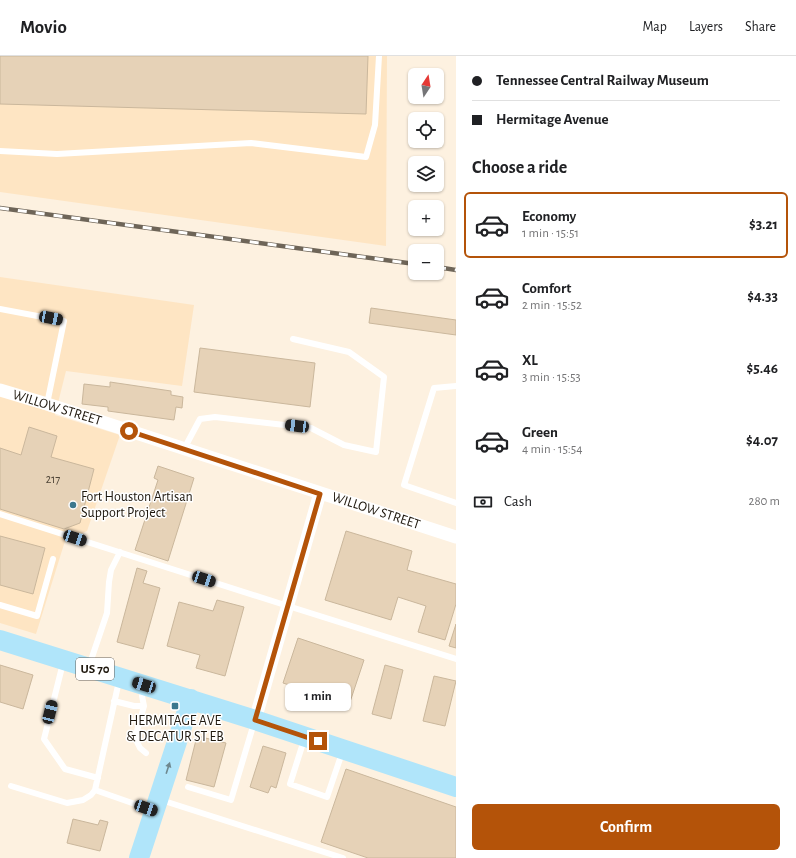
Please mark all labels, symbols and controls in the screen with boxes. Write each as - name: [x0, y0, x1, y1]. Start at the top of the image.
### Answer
- text: Movio: [20, 18, 67, 37]
- text: Map: [642, 20, 667, 34]
- text: Layers: [689, 20, 723, 34]
- text: Share: [745, 20, 776, 34]
- north arrow: [408, 68, 444, 104]
- map controls: [408, 68, 444, 280]
- text: Tennessee Central Railway Museum: [496, 73, 709, 88]
- button: locate: [408, 112, 444, 148]
- text: Hermitage Avenue: [496, 112, 609, 127]
- button: layers: [408, 156, 444, 192]
- text: Choose a ride: [472, 159, 567, 177]
- button: +: [408, 200, 444, 236]
- icon: car: [474, 207, 510, 243]
- text: Economy: [522, 209, 576, 224]
- text: $3.21: [749, 217, 778, 232]
- text: 1 min · 15:51: [522, 227, 579, 240]
- button: −: [408, 244, 444, 280]
- icon: car: [474, 279, 510, 315]
- text: Comfort: [522, 281, 571, 296]
- text: $4.33: [747, 289, 778, 304]
- text: 2 min · 15:52: [522, 299, 582, 312]
- car: [38, 310, 64, 326]
- icon: car: [474, 351, 510, 387]
- text: XL: [522, 353, 538, 368]
- text: $5.46: [747, 361, 778, 376]
- text: 3 min · 15:53: [522, 371, 581, 384]
- street label: WILLOW STREET: [11, 388, 103, 428]
- car: [284, 419, 310, 433]
- route start: [120, 422, 138, 440]
- icon: car: [474, 423, 510, 459]
- text: Green: [522, 425, 558, 440]
- text: $4.07: [746, 433, 778, 448]
- text: 4 min · 15:54: [522, 443, 583, 456]
- house number: 217: [46, 473, 60, 485]
- place label: Fort Houston Artisan Support Project: [81, 490, 193, 520]
- street label: WILLOW STREET: [330, 490, 422, 532]
- icon: cash: [472, 491, 494, 513]
- text: Cash: [504, 494, 532, 509]
- text: 280 m: [749, 495, 780, 508]
- marker: Fort Houston Artisan Support Project: [68, 500, 78, 510]
- car: [62, 529, 88, 547]
- car: [191, 570, 217, 588]
- road number: US 70: [76, 658, 114, 680]
- car: [131, 676, 157, 694]
- callout: 1 min: [285, 683, 351, 711]
- text: 1 min: [304, 690, 332, 703]
- car: [41, 699, 59, 725]
- marker: HERMITAGE AVE & DECATUR ST EB: [170, 701, 180, 711]
- place label: HERMITAGE AVE & DECATUR ST EB: [126, 714, 224, 744]
- route end: [309, 732, 327, 750]
- one-way arrow: [166, 761, 172, 773]
- car: [133, 798, 159, 818]
- button: Confirm: [472, 804, 780, 850]

